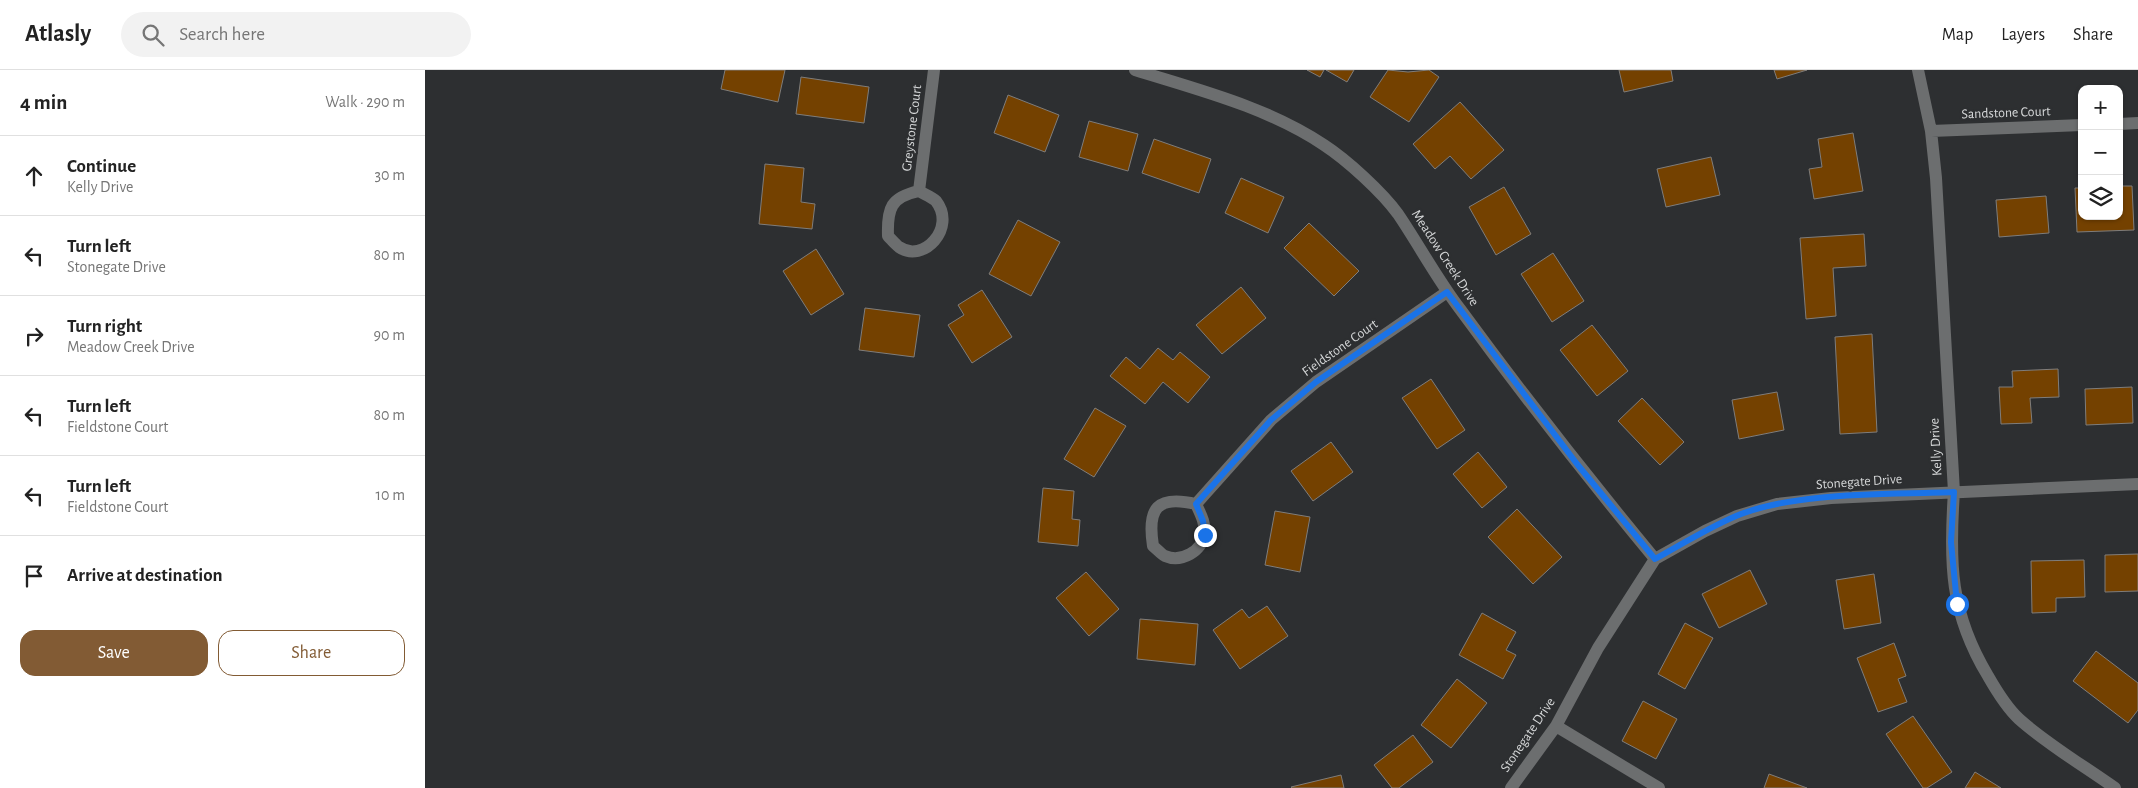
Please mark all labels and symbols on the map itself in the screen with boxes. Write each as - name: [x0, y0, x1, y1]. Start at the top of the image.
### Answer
- street label: Greystone Court: [900, 83, 924, 172]
- street label: Sandstone Court: [1961, 104, 2051, 122]
- street label: Meadow Creek Drive: [1409, 207, 1481, 309]
- street label: Fieldstone Court: [1300, 317, 1381, 379]
- street label: Kelly Drive: [1927, 418, 1945, 476]
- street label: Stonegate Drive: [1815, 472, 1903, 492]
- route end: [1194, 524, 1217, 547]
- route start: [1946, 593, 1969, 616]
- street label: Stonegate Drive: [1498, 695, 1558, 775]

